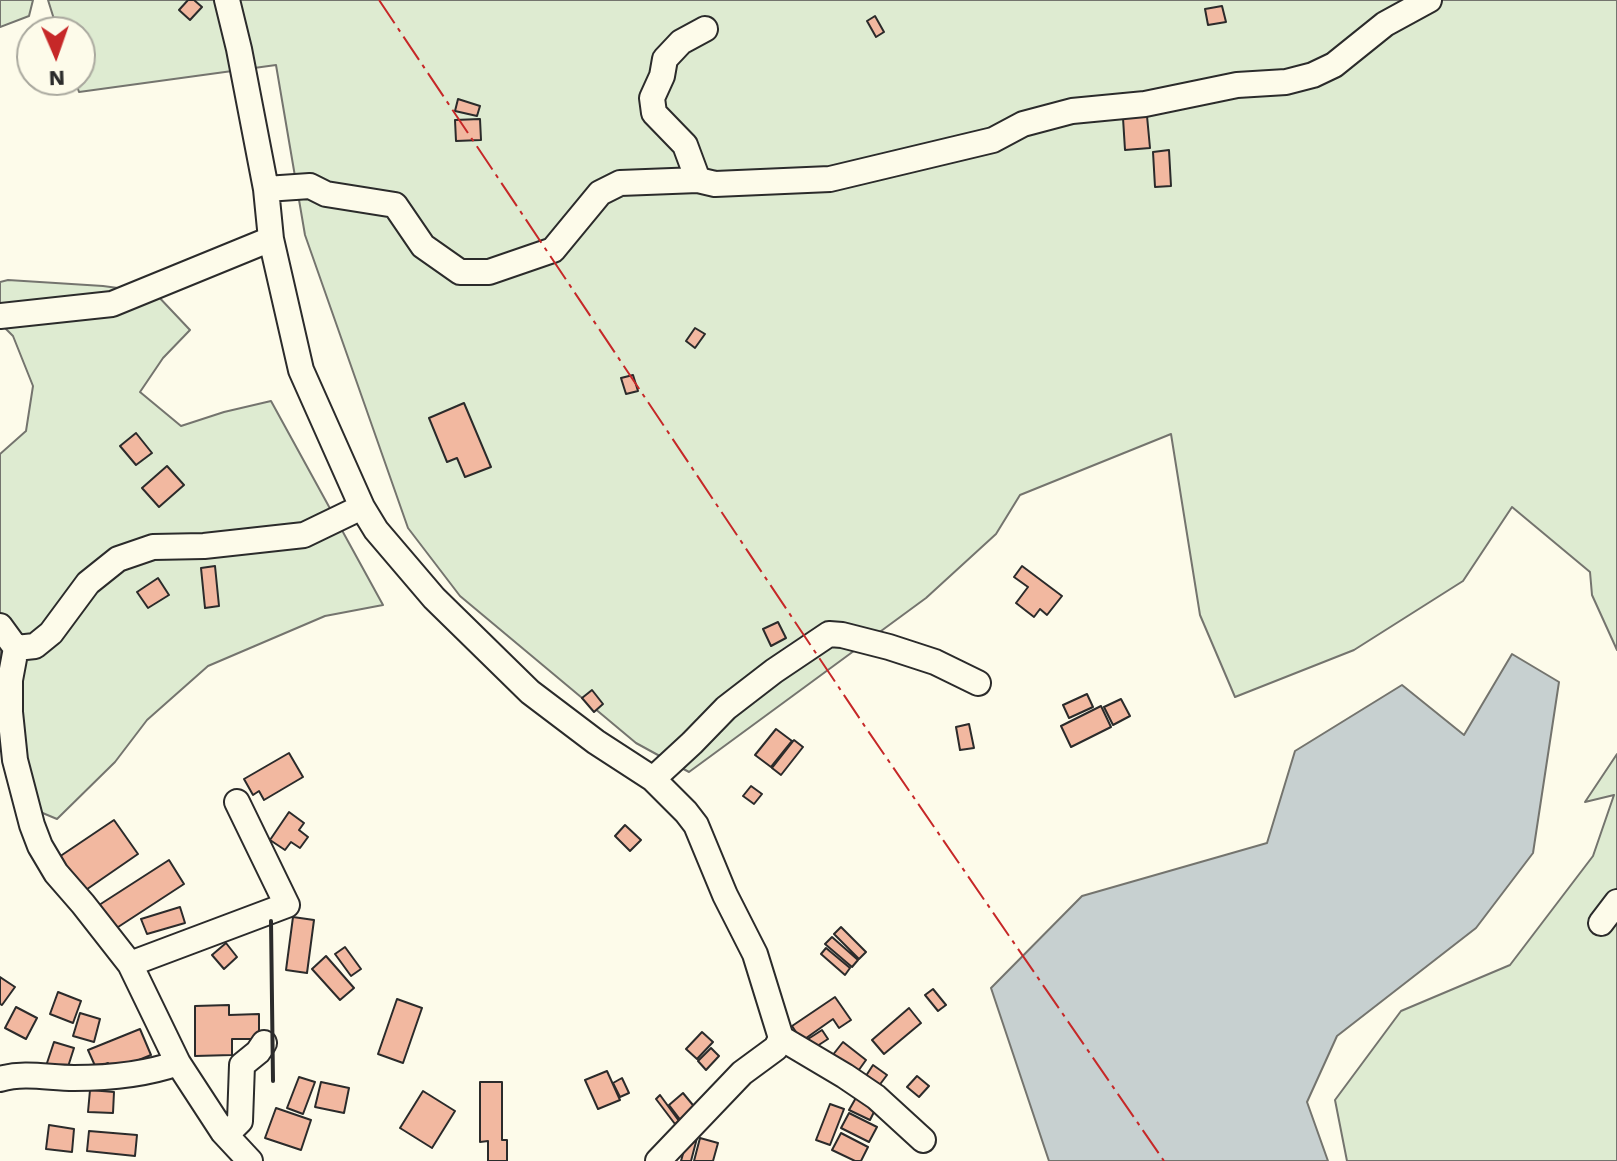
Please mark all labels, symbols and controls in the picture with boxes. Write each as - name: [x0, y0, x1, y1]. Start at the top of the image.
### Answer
- north arrow: [16, 16, 96, 96]
- text: N: [48, 66, 65, 91]

